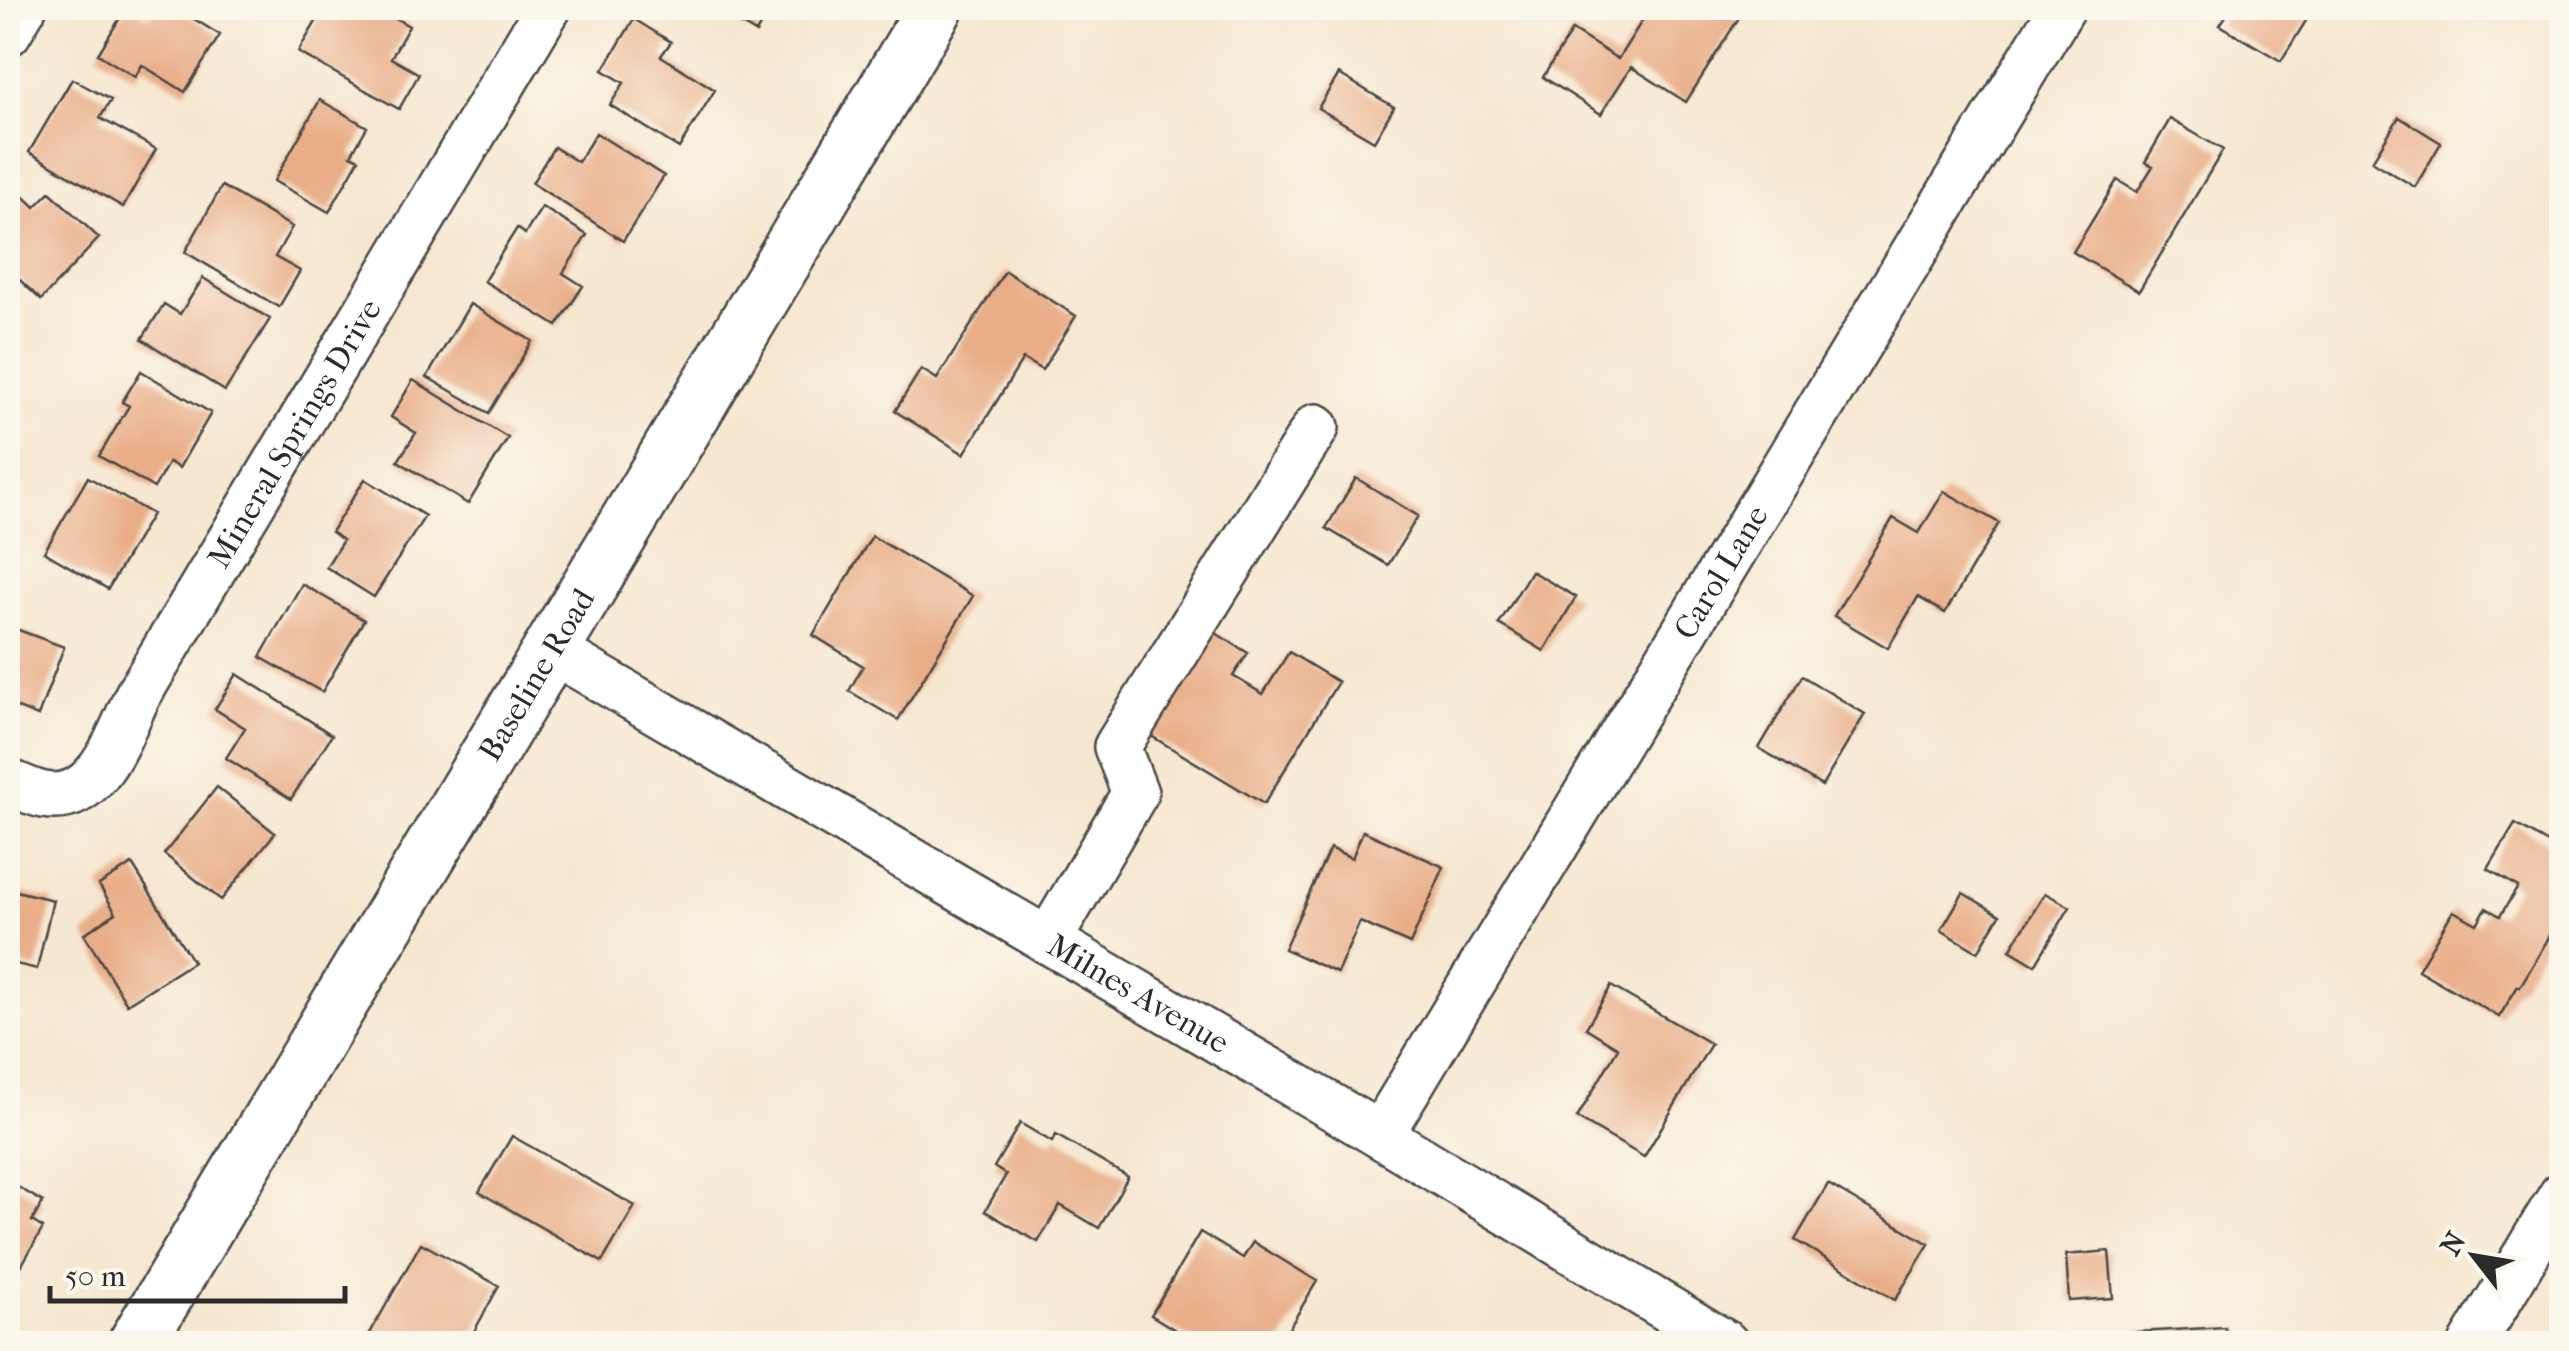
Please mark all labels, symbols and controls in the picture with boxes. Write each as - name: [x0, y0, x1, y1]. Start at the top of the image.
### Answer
- street label: Mineral Springs Drive: [200, 292, 389, 574]
- street label: Carol Lane: [1666, 498, 1775, 646]
- street label: Baseline Road: [471, 581, 602, 767]
- street label: Milnes Avenue: [1041, 926, 1236, 1061]
- north arrow: [2424, 1206, 2524, 1306]
- text: N: [2433, 1225, 2473, 1261]
- scale bar: [50, 1241, 345, 1303]
- text: 50 m: [65, 1259, 126, 1294]

